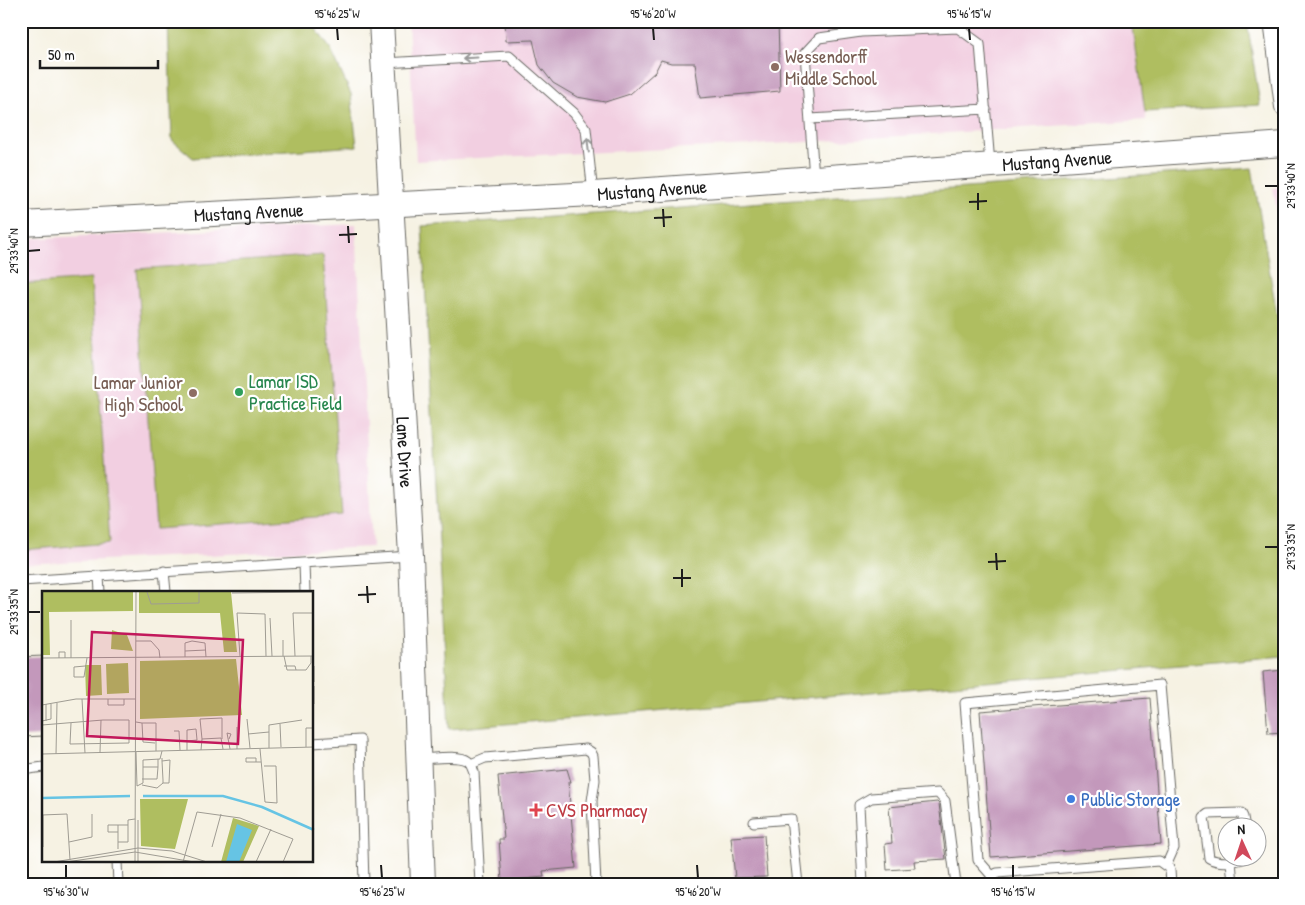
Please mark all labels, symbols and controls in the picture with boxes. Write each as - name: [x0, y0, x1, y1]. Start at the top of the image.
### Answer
- text: 95°46'25"W: [314, 5, 360, 22]
- text: 95°46'20"W: [630, 5, 676, 22]
- text: 95°46'15"W: [947, 5, 992, 22]
- scale bar: [40, 38, 158, 70]
- place label: Wessendorff Middle School: [785, 43, 878, 91]
- text: 50 m: [48, 44, 75, 65]
- one-way arrow: [462, 54, 478, 63]
- marker: Wessendorff Middle School: [769, 61, 781, 73]
- one-way arrow: [583, 138, 593, 154]
- street label: Mustang Avenue: [1001, 143, 1113, 177]
- text: 29°33'40"N: [1282, 163, 1299, 209]
- street label: Mustang Avenue: [596, 173, 708, 207]
- street label: Mustang Avenue: [193, 196, 305, 228]
- text: 29°33'40"N: [5, 228, 22, 274]
- place label: Lamar ISD Practice Field: [249, 368, 342, 416]
- place label: Lamar Junior High School: [94, 369, 184, 417]
- marker: Lamar ISD Practice Field: [233, 386, 245, 398]
- marker: Lamar Junior High School: [187, 387, 199, 399]
- street label: Lane Drive: [390, 416, 420, 489]
- text: 29°33'35"N: [1282, 524, 1299, 570]
- text: 29°33'35"N: [5, 589, 22, 635]
- inset map: [42, 591, 314, 862]
- place label: Public Storage: [1081, 786, 1181, 812]
- marker: Public Storage: [1065, 793, 1077, 805]
- place label: CVS Pharmacy: [546, 797, 648, 823]
- marker: CVS Pharmacy: [530, 804, 542, 816]
- north arrow: [1218, 818, 1268, 868]
- text: N: [1237, 819, 1246, 838]
- text: 95°46'30"W: [43, 883, 89, 900]
- text: 95°46'25"W: [359, 883, 405, 900]
- text: 95°46'20"W: [675, 883, 721, 900]
- text: 95°46'15"W: [991, 883, 1036, 900]

